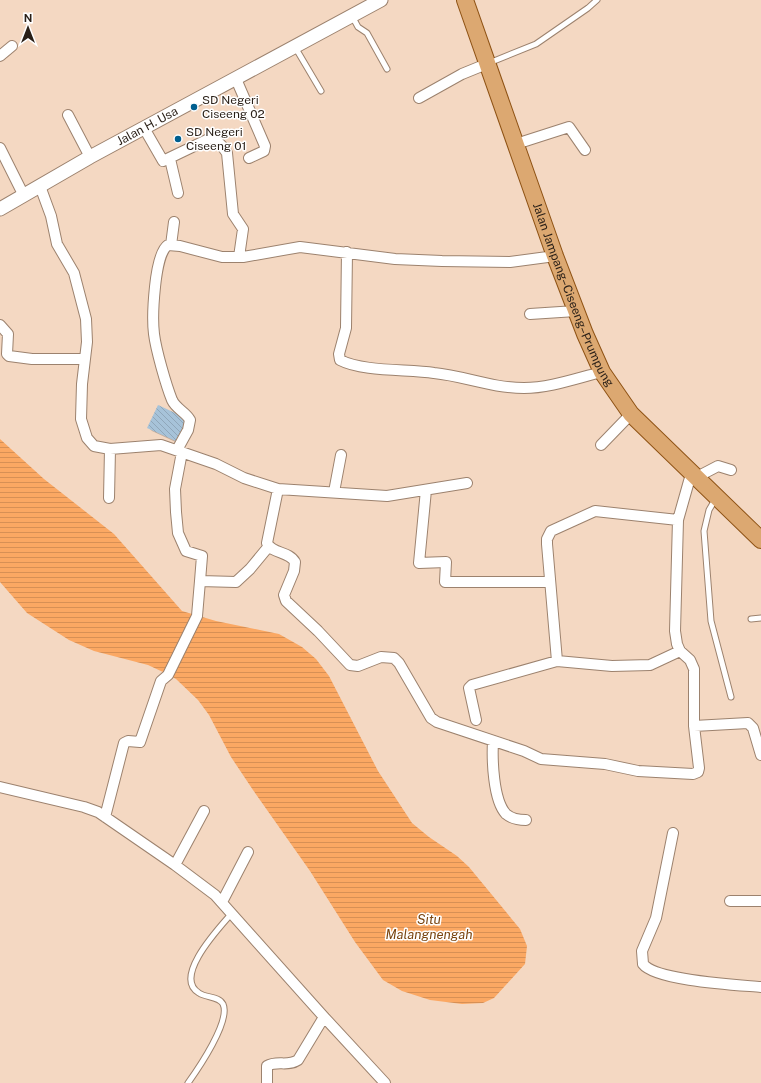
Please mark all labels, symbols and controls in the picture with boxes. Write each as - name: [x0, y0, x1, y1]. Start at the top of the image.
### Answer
- north arrow: [8, 8, 48, 48]
- text: N: [24, 12, 32, 24]
- place label: SD Negeri Ciseeng 02: [202, 93, 265, 121]
- marker: SD Negeri Ciseeng 02: [189, 102, 199, 112]
- street label: Jalan H. Usa: [114, 104, 180, 148]
- place label: SD Negeri Ciseeng 01: [186, 125, 246, 153]
- marker: SD Negeri Ciseeng 01: [173, 134, 183, 144]
- street label: Jalan Jampang–Ciseeng–Prumpung: [530, 201, 617, 389]
- water label: Situ Malangnengah: [386, 912, 473, 942]

